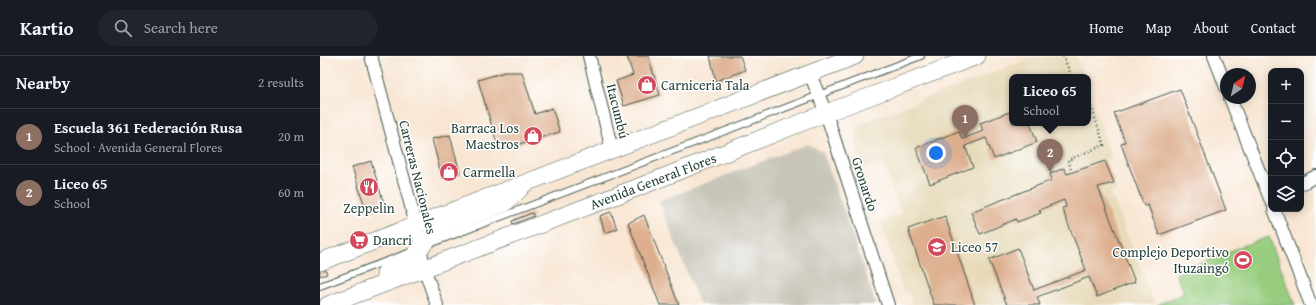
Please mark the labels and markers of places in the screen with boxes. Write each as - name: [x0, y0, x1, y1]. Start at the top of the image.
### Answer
- shop icon: Carniceria Tala: [636, 74, 658, 96]
- place label: Carniceria Tala: [661, 75, 750, 95]
- pin: 1: [952, 105, 978, 138]
- place label: Barraca Los Maestros: [451, 118, 519, 154]
- shop icon: Barraca Los Maestros: [522, 125, 544, 147]
- pin: 2: [1037, 139, 1063, 172]
- shop icon: Carmella: [438, 161, 460, 183]
- place label: Carmella: [463, 162, 516, 182]
- restaurant icon: Zeppelin: [358, 176, 380, 198]
- place label: Zeppelin: [343, 198, 395, 218]
- supermarket icon: Dancri: [348, 229, 370, 251]
- place label: Dancri: [373, 230, 412, 250]
- school or university icon: Liceo 57: [926, 236, 948, 258]
- place label: Liceo 57: [951, 237, 998, 257]
- place label: Complejo Deportivo Ituzaingó: [1113, 242, 1229, 278]
- sports icon: Complejo Deportivo Ituzaingó: [1232, 249, 1254, 271]

